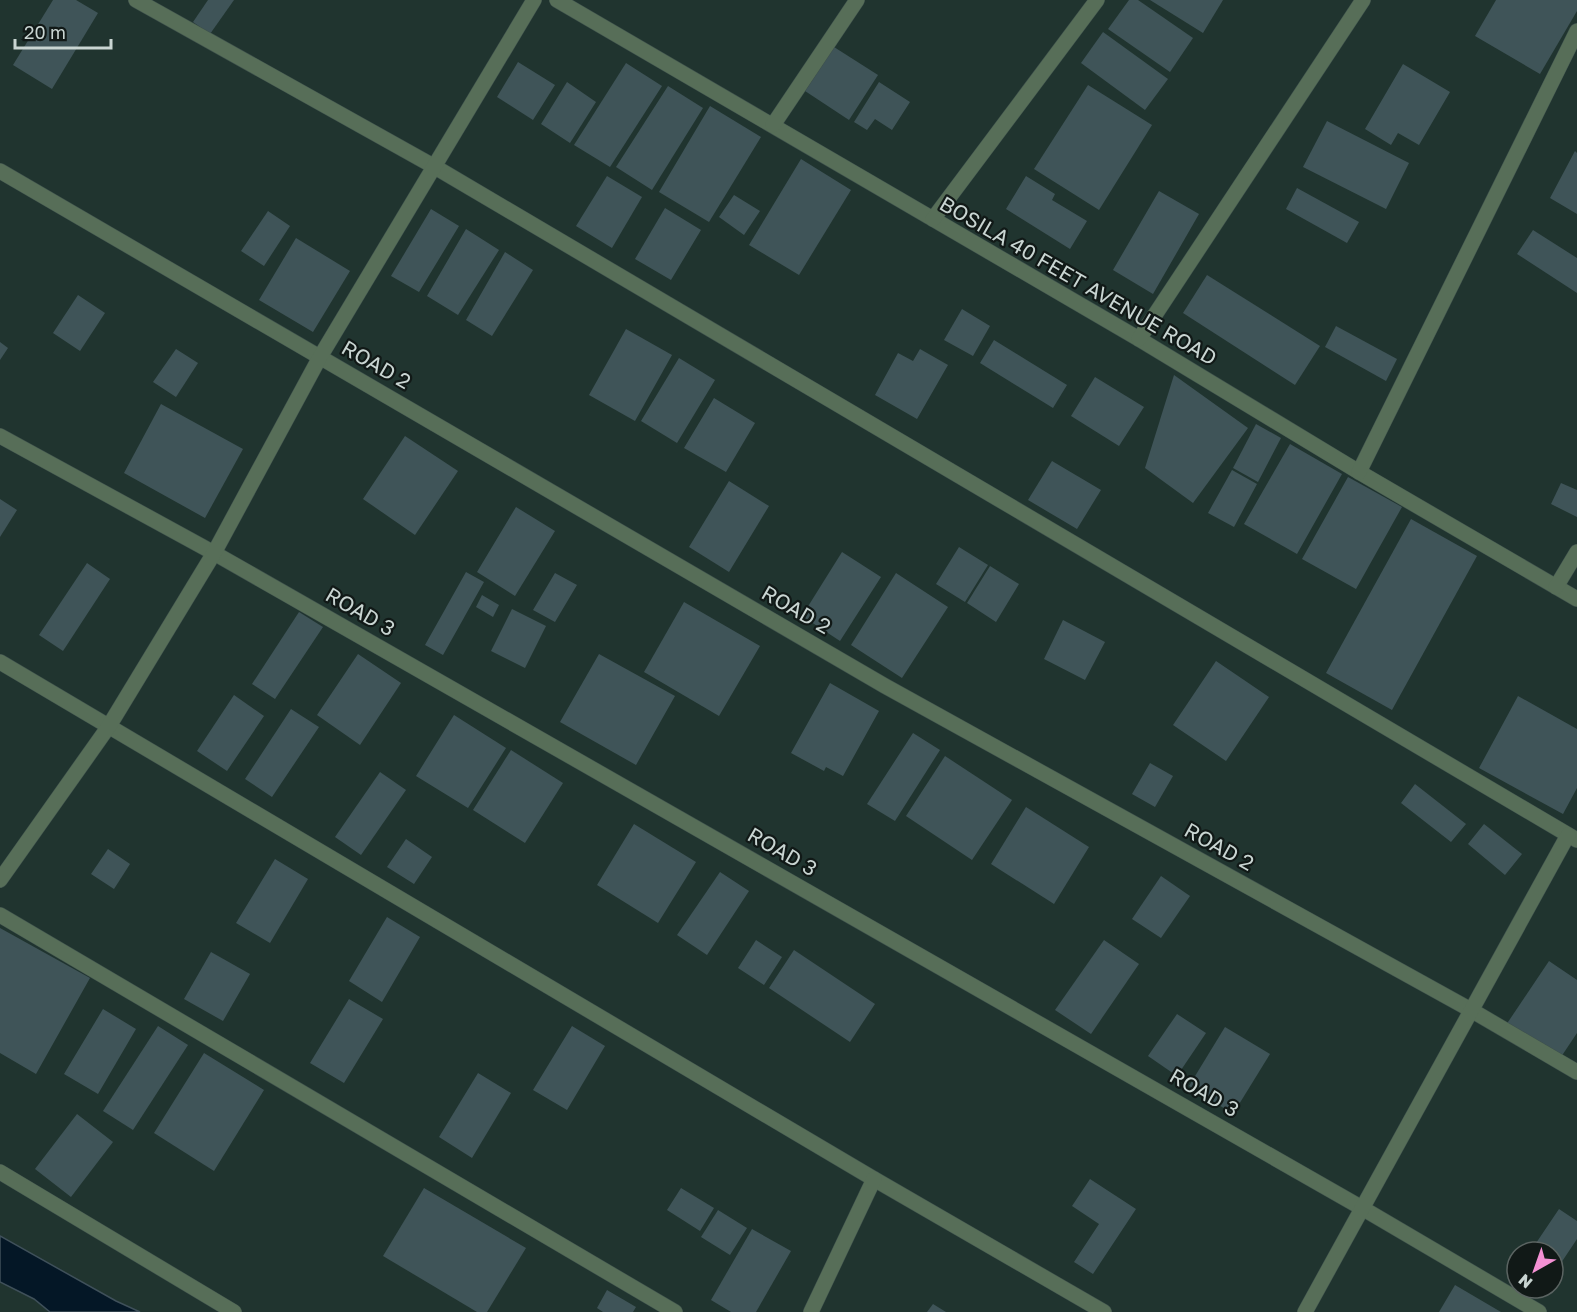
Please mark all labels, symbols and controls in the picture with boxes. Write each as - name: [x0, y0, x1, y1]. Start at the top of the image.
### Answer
- scale bar: [15, 12, 111, 50]
- text: 20 m: [24, 21, 66, 43]
- street label: BOSILA 40 FEET AVENUE ROAD: [935, 190, 1222, 370]
- street label: ROAD 2: [337, 334, 416, 394]
- street label: ROAD 2: [757, 579, 836, 639]
- street label: ROAD 3: [321, 581, 400, 641]
- street label: ROAD 2: [1180, 816, 1259, 876]
- street label: ROAD 3: [743, 821, 822, 881]
- street label: ROAD 3: [1165, 1062, 1244, 1122]
- north arrow: [1505, 1240, 1565, 1300]
- text: N: [1514, 1270, 1536, 1293]

